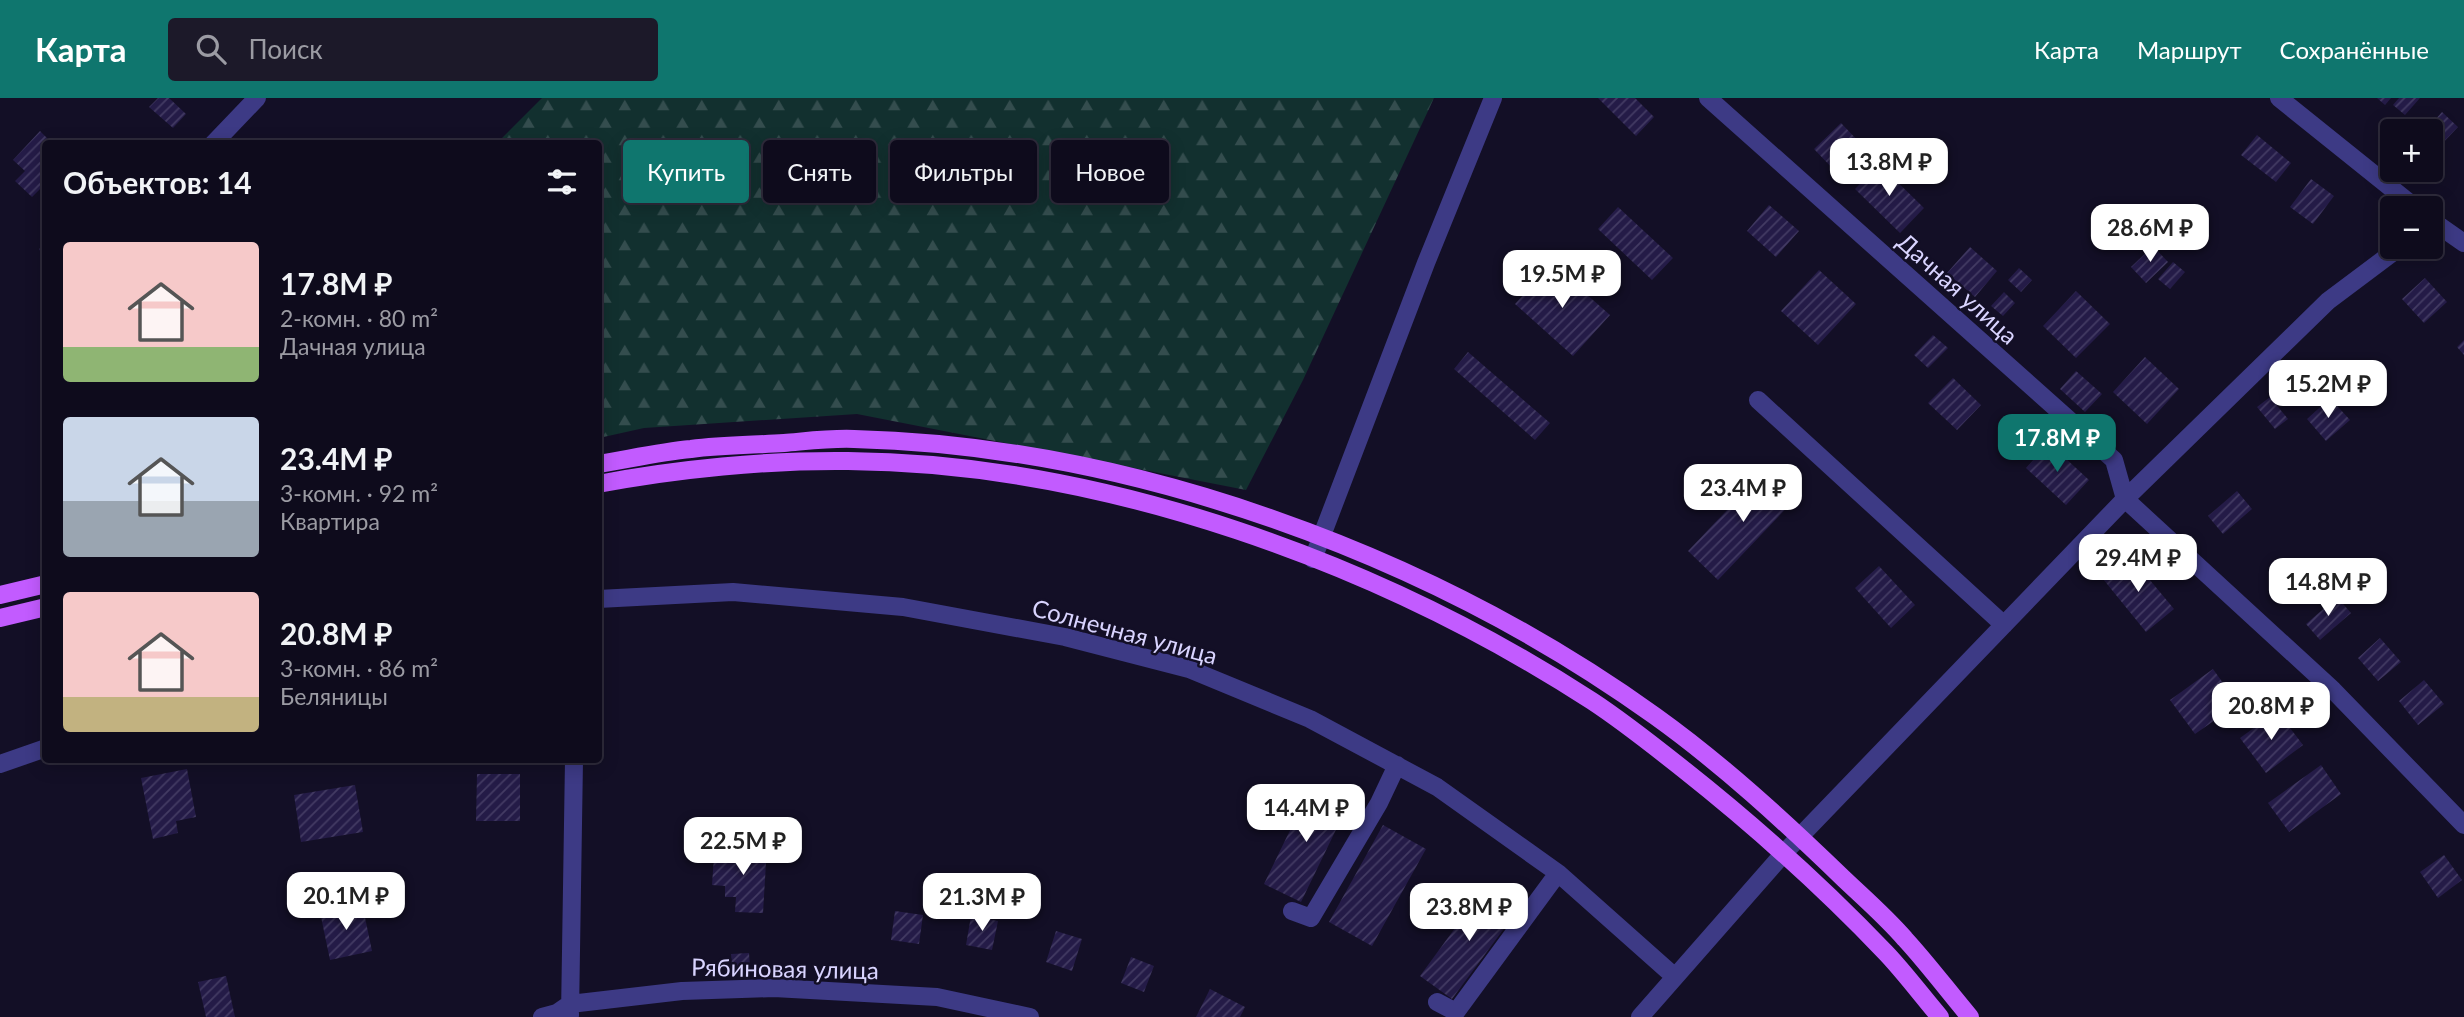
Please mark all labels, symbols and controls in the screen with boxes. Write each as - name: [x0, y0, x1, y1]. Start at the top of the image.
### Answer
- search box: [168, 18, 658, 81]
- text: Карта: [35, 29, 126, 69]
- icon: search: [192, 30, 230, 68]
- text: Поиск: [248, 33, 323, 65]
- text: Карта: [2034, 35, 2099, 64]
- text: Маршрут: [2137, 35, 2242, 64]
- text: Сохранённые: [2280, 35, 2429, 64]
- map controls: [2380, 119, 2443, 259]
- button: +: [2380, 119, 2443, 182]
- pin: 13.8M ₽: [1824, 139, 1954, 198]
- chip: Купить: [623, 140, 749, 203]
- chip: Снять: [763, 140, 876, 203]
- chip: Фильтры: [890, 140, 1037, 203]
- chip: Новое: [1051, 140, 1169, 203]
- text: 13.8M ₽: [1846, 147, 1932, 175]
- icon: filters: [543, 163, 581, 201]
- text: Объектов: 14: [63, 164, 252, 200]
- button: −: [2380, 196, 2443, 259]
- pin: 28.6M ₽: [2085, 204, 2215, 264]
- text: 28.6M ₽: [2107, 213, 2193, 241]
- street label: Дачная улица: [1892, 226, 2024, 350]
- pin: 19.5M ₽: [1497, 250, 1627, 310]
- text: 19.5M ₽: [1519, 259, 1605, 287]
- text: 17.8M ₽: [280, 265, 392, 301]
- icon: home: [119, 270, 203, 354]
- text: 2-комн. · 80 m²: [280, 304, 438, 332]
- text: Дачная улица: [280, 332, 426, 360]
- pin: 15.2M ₽: [2263, 360, 2393, 420]
- text: 15.2M ₽: [2285, 369, 2371, 397]
- pin: 17.8M ₽: [1992, 414, 2122, 474]
- text: 17.8M ₽: [2014, 423, 2100, 451]
- text: 23.4M ₽: [280, 440, 392, 476]
- icon: home: [119, 445, 203, 529]
- pin: 23.4M ₽: [1678, 464, 1808, 524]
- text: 23.4M ₽: [1700, 473, 1786, 501]
- text: 3-комн. · 92 m²: [280, 479, 438, 507]
- text: Квартира: [280, 507, 380, 535]
- pin: 29.4M ₽: [2073, 534, 2203, 594]
- text: 29.4M ₽: [2095, 543, 2181, 571]
- pin: 14.8M ₽: [2263, 559, 2393, 618]
- text: 14.8M ₽: [2285, 567, 2371, 595]
- street label: Солнечная улица: [1029, 592, 1221, 670]
- text: 20.8M ₽: [280, 615, 392, 651]
- icon: home: [119, 620, 203, 704]
- text: 3-комн. · 86 m²: [280, 654, 438, 682]
- text: Беляницы: [280, 682, 388, 710]
- pin: 20.8M ₽: [2206, 682, 2336, 742]
- text: 20.8M ₽: [2228, 691, 2314, 719]
- pin: 14.4M ₽: [1241, 784, 1371, 844]
- text: 14.4M ₽: [1263, 793, 1349, 821]
- pin: 22.5M ₽: [678, 818, 808, 877]
- text: 22.5M ₽: [700, 826, 786, 854]
- pin: 20.1M ₽: [281, 872, 411, 932]
- pin: 21.3M ₽: [917, 874, 1047, 933]
- text: 20.1M ₽: [303, 881, 389, 909]
- text: 21.3M ₽: [939, 882, 1025, 910]
- pin: 23.8M ₽: [1404, 884, 1534, 943]
- text: 23.8M ₽: [1426, 892, 1512, 920]
- street label: Рябиновая улица: [691, 952, 879, 984]

